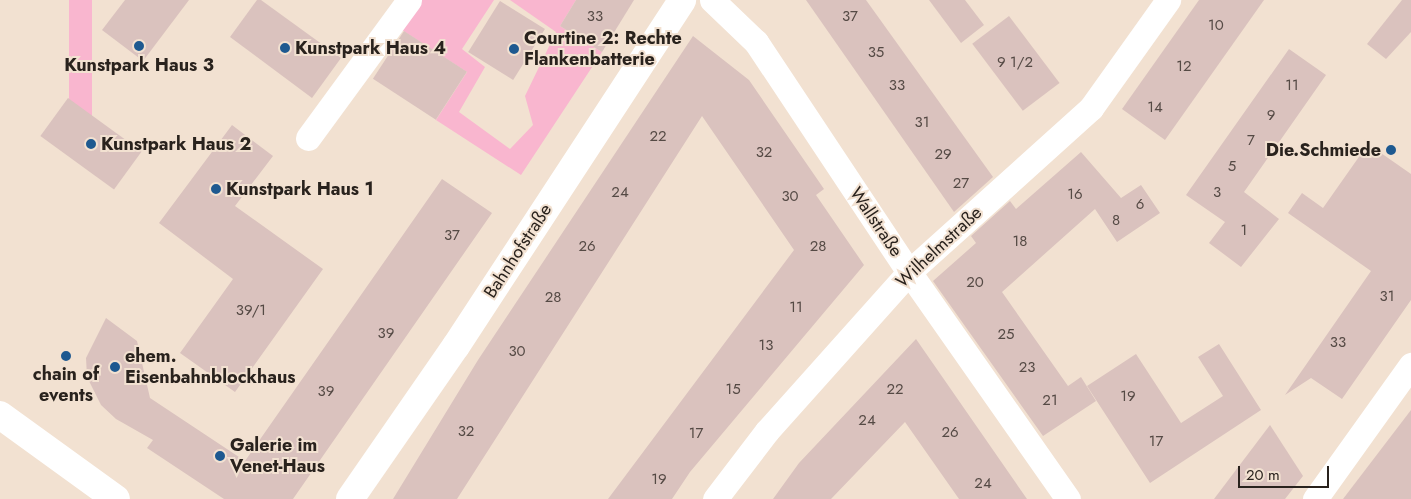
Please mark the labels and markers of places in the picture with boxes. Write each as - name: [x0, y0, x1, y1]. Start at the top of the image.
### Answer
- place label: Courtine 2: Rechte Flankenbatterie: [524, 28, 682, 70]
- place label: Kunstpark Haus 4: [295, 37, 446, 59]
- marker: Kunstpark Haus 3: [133, 40, 145, 52]
- marker: Kunstpark Haus 4: [279, 42, 291, 54]
- marker: Courtine 2: Rechte Flankenbatterie: [508, 43, 520, 55]
- place label: Kunstpark Haus 3: [64, 54, 214, 76]
- place label: Kunstpark Haus 2: [101, 133, 251, 155]
- marker: Kunstpark Haus 2: [85, 138, 97, 150]
- place label: Die.Schmiede: [1266, 139, 1381, 161]
- marker: Die.Schmiede: [1385, 144, 1397, 156]
- place label: Kunstpark Haus 1: [226, 178, 374, 200]
- marker: Kunstpark Haus 1: [210, 183, 222, 195]
- place label: ehem. Eisenbahnblockhaus: [125, 346, 295, 388]
- marker: chain of events: [60, 350, 72, 362]
- marker: ehem. Eisenbahnblockhaus: [109, 361, 121, 373]
- place label: chain of events: [33, 364, 99, 406]
- place label: Galerie im Venet-Haus: [230, 435, 325, 478]
- marker: Galerie im Venet-Haus: [214, 450, 226, 462]

